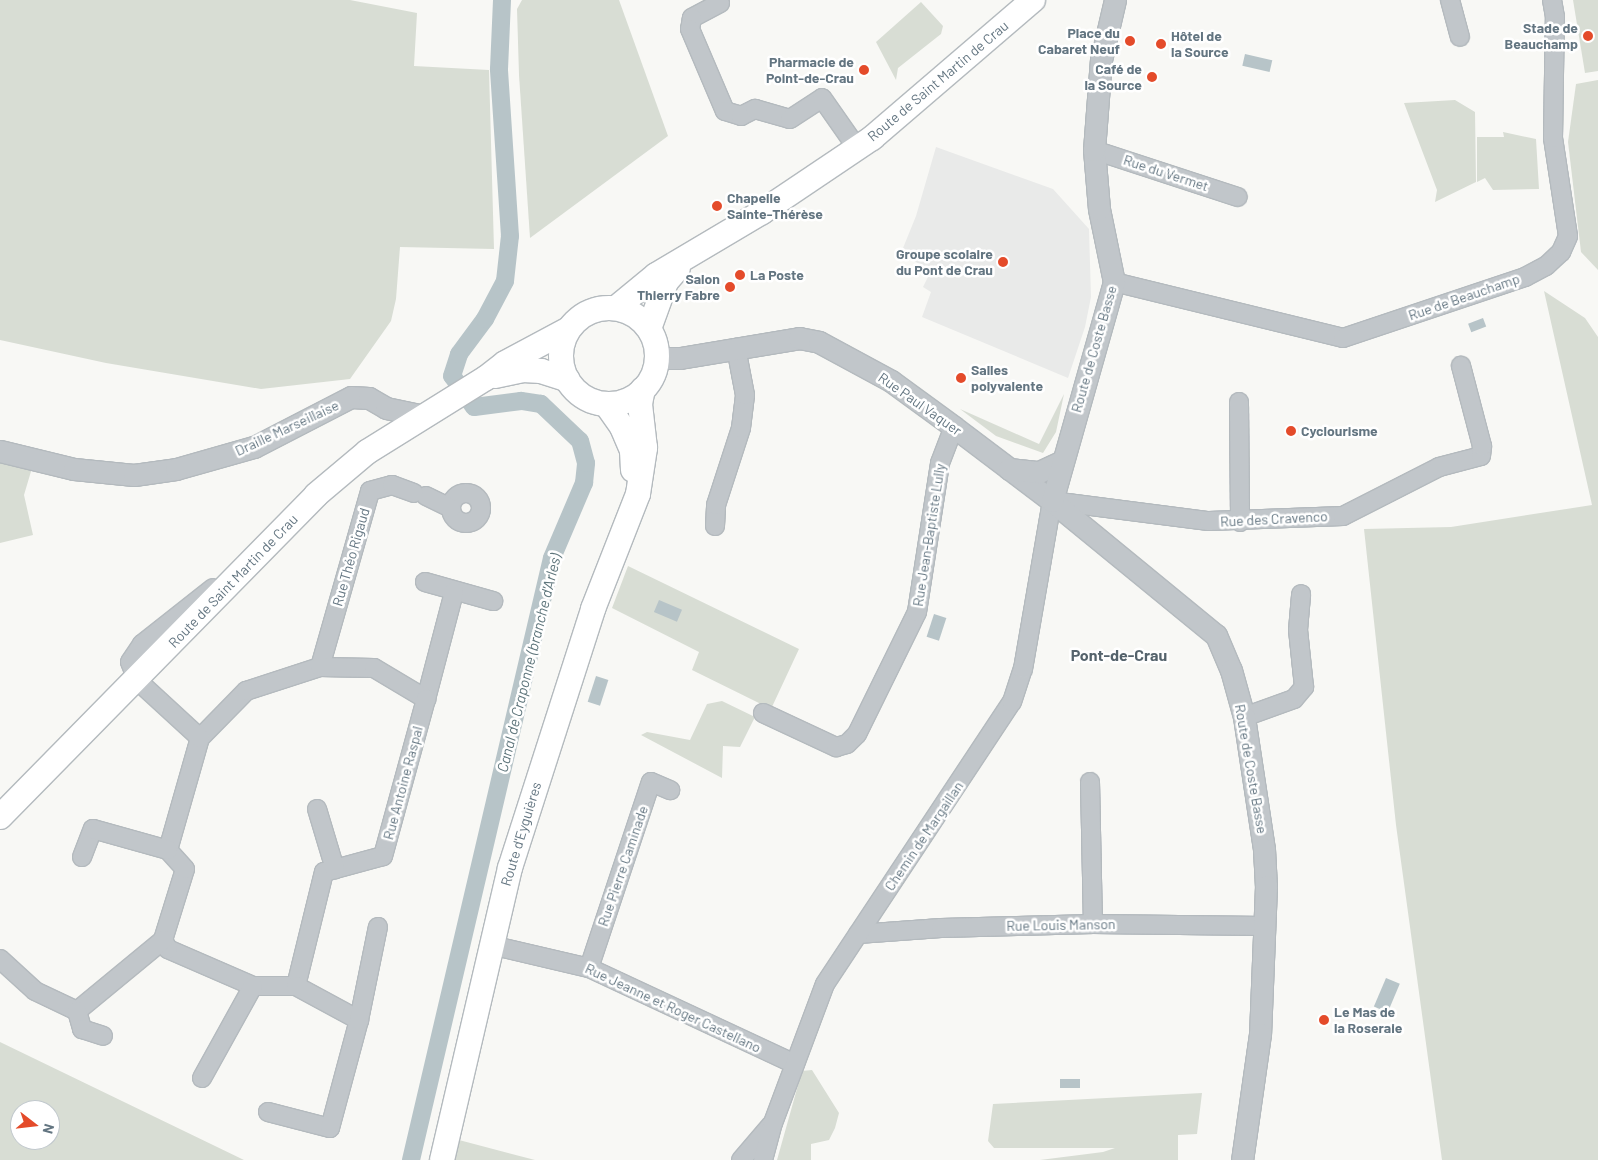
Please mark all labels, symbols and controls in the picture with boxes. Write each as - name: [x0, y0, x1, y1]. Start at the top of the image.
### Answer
- street label: Route de Saint Martin de Crau: [864, 17, 1012, 145]
- place label: Stade de Beauchamp: [1505, 20, 1578, 52]
- place label: Place du Cabaret Neuf: [1038, 25, 1120, 58]
- place label: Hôtel de la Source: [1171, 28, 1229, 60]
- marker: Stade de Beauchamp: [1582, 30, 1594, 42]
- marker: Place du Cabaret Neuf: [1124, 35, 1136, 47]
- marker: Hôtel de la Source: [1155, 38, 1167, 50]
- place label: Pharmacie de Point-de-Crau: [766, 54, 854, 86]
- place label: Café de la Source: [1084, 61, 1142, 94]
- marker: Pharmacie de Point-de-Crau: [858, 64, 870, 76]
- marker: Café de la Source: [1146, 71, 1158, 83]
- street label: Rue du Vermet: [1121, 151, 1211, 195]
- place label: Chapelle Sainte-Thérèse: [727, 190, 823, 222]
- marker: Chapelle Sainte-Thérèse: [711, 200, 723, 212]
- place label: Groupe scolaire du Pont de Crau: [896, 246, 993, 278]
- marker: Groupe scolaire du Pont de Crau: [997, 256, 1009, 268]
- place label: La Poste: [750, 267, 804, 283]
- marker: La Poste: [734, 269, 746, 281]
- street label: Rue de Beauchamp: [1406, 270, 1522, 324]
- place label: Salon Thierry Fabre: [637, 271, 720, 304]
- marker: Salon Thierry Fabre: [724, 281, 736, 293]
- street label: Route de Coste Basse: [1068, 284, 1120, 414]
- place label: Salles polyvalente: [971, 362, 1043, 394]
- street label: Rue Paul Vaquer: [875, 369, 965, 439]
- marker: Salles polyvalente: [955, 372, 967, 384]
- street label: Draille Marseillaise: [232, 397, 342, 459]
- place label: Cyclourisme: [1301, 423, 1378, 439]
- marker: Cyclourisme: [1285, 425, 1297, 437]
- street label: Rue Jean-Baptiste Lully: [909, 462, 949, 608]
- street label: Rue Théo Rigaud: [329, 506, 373, 608]
- street label: Rue des Cravenco: [1220, 508, 1328, 530]
- street label: Route de Saint Martin de Crau: [165, 511, 301, 651]
- water label: Canal de Craponne (branche d'Arles): [493, 552, 565, 774]
- district label: Pont-de-Crau: [1071, 645, 1167, 665]
- street label: Route de Coste Basse: [1231, 703, 1271, 835]
- street label: Rue Antoine Raspal: [380, 724, 426, 842]
- street label: Chemin de Margaillan: [881, 778, 967, 894]
- street label: Route d'Eyguières: [497, 780, 545, 888]
- street label: Rue Pierre Caminade: [594, 803, 652, 929]
- street label: Rue Louis Manson: [1006, 916, 1116, 934]
- street label: Rue Jeanne et Roger Castellano: [583, 960, 763, 1056]
- place label: Le Mas de la Roseraie: [1334, 1004, 1402, 1036]
- marker: Le Mas de la Roseraie: [1318, 1014, 1330, 1026]
- north arrow: [10, 1100, 60, 1150]
- text: N: [39, 1122, 58, 1136]

